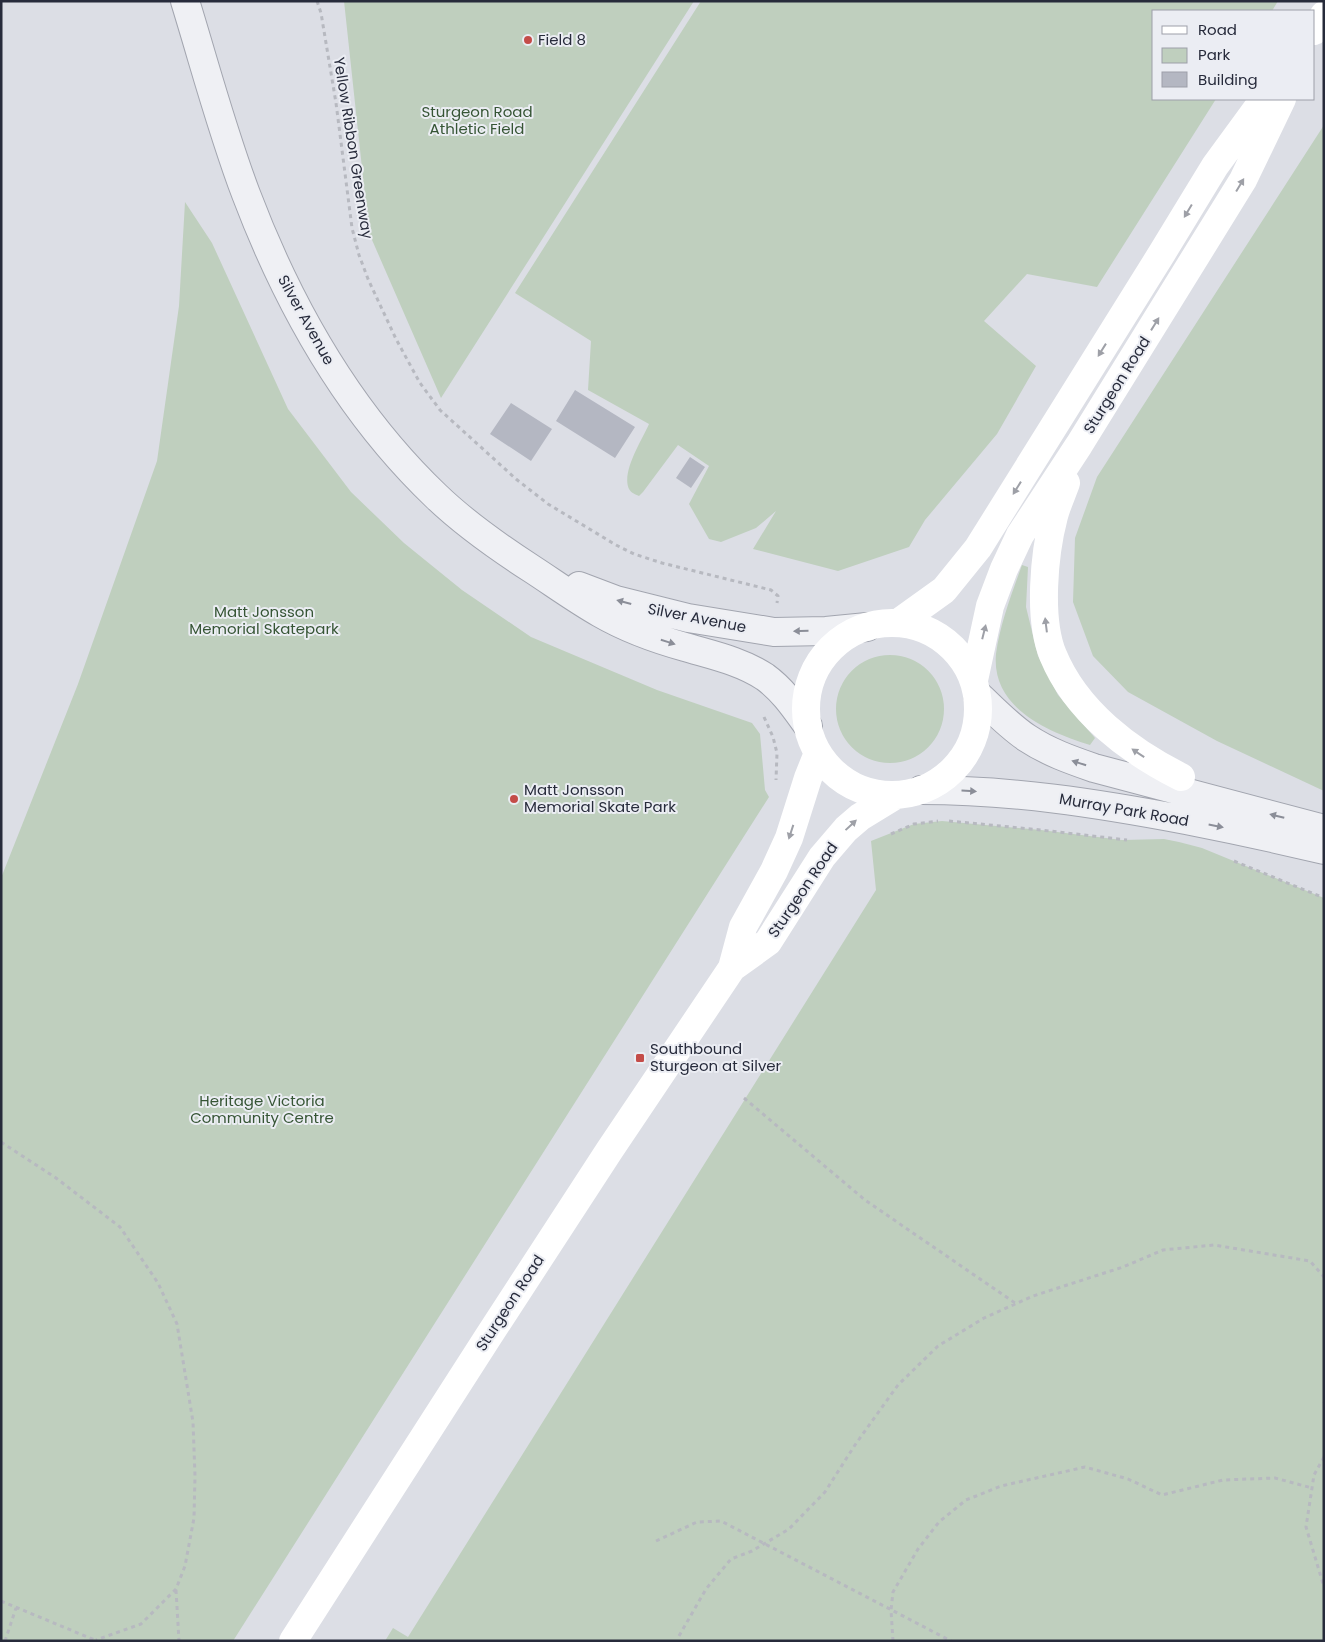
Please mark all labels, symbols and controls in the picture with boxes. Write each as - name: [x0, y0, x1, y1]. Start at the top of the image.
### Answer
- legend: [1152, 10, 1315, 100]
- text: Road: [1198, 19, 1237, 40]
- place label: Field 8: [538, 29, 586, 50]
- marker: Field 8: [522, 34, 534, 46]
- text: Park: [1198, 44, 1230, 65]
- street label: Yellow Ribbon Greenway: [329, 55, 378, 241]
- text: Building: [1198, 69, 1258, 90]
- park label: Sturgeon Road Athletic Field: [421, 101, 533, 139]
- one-way arrow: [1236, 178, 1244, 193]
- one-way arrow: [1183, 205, 1192, 218]
- street label: Silver Avenue: [273, 271, 340, 369]
- one-way arrow: [1150, 317, 1159, 330]
- street label: Sturgeon Road: [1078, 332, 1155, 437]
- one-way arrow: [1098, 343, 1107, 356]
- one-way arrow: [1012, 481, 1021, 494]
- one-way arrow: [616, 598, 631, 606]
- street label: Silver Avenue: [646, 598, 748, 637]
- park label: Matt Jonsson Memorial Skatepark: [189, 601, 339, 639]
- one-way arrow: [1042, 617, 1050, 633]
- one-way arrow: [980, 625, 988, 640]
- one-way arrow: [792, 627, 808, 635]
- one-way arrow: [660, 638, 675, 646]
- one-way arrow: [1132, 749, 1145, 758]
- one-way arrow: [1072, 758, 1087, 766]
- place label: Matt Jonsson Memorial Skate Park: [524, 779, 676, 817]
- one-way arrow: [962, 787, 978, 795]
- street label: Murray Park Road: [1058, 788, 1191, 831]
- marker: Matt Jonsson Memorial Skate Park: [508, 793, 520, 805]
- one-way arrow: [1269, 812, 1284, 820]
- one-way arrow: [845, 819, 857, 831]
- one-way arrow: [1209, 823, 1225, 831]
- one-way arrow: [787, 824, 794, 839]
- street label: Sturgeon Road: [763, 838, 842, 942]
- place label: Southbound Sturgeon at Silver: [650, 1038, 782, 1076]
- marker: Southbound Sturgeon at Silver: [634, 1052, 646, 1064]
- park label: Heritage Victoria Community Centre: [190, 1090, 334, 1128]
- street label: Sturgeon Road: [471, 1250, 549, 1355]

